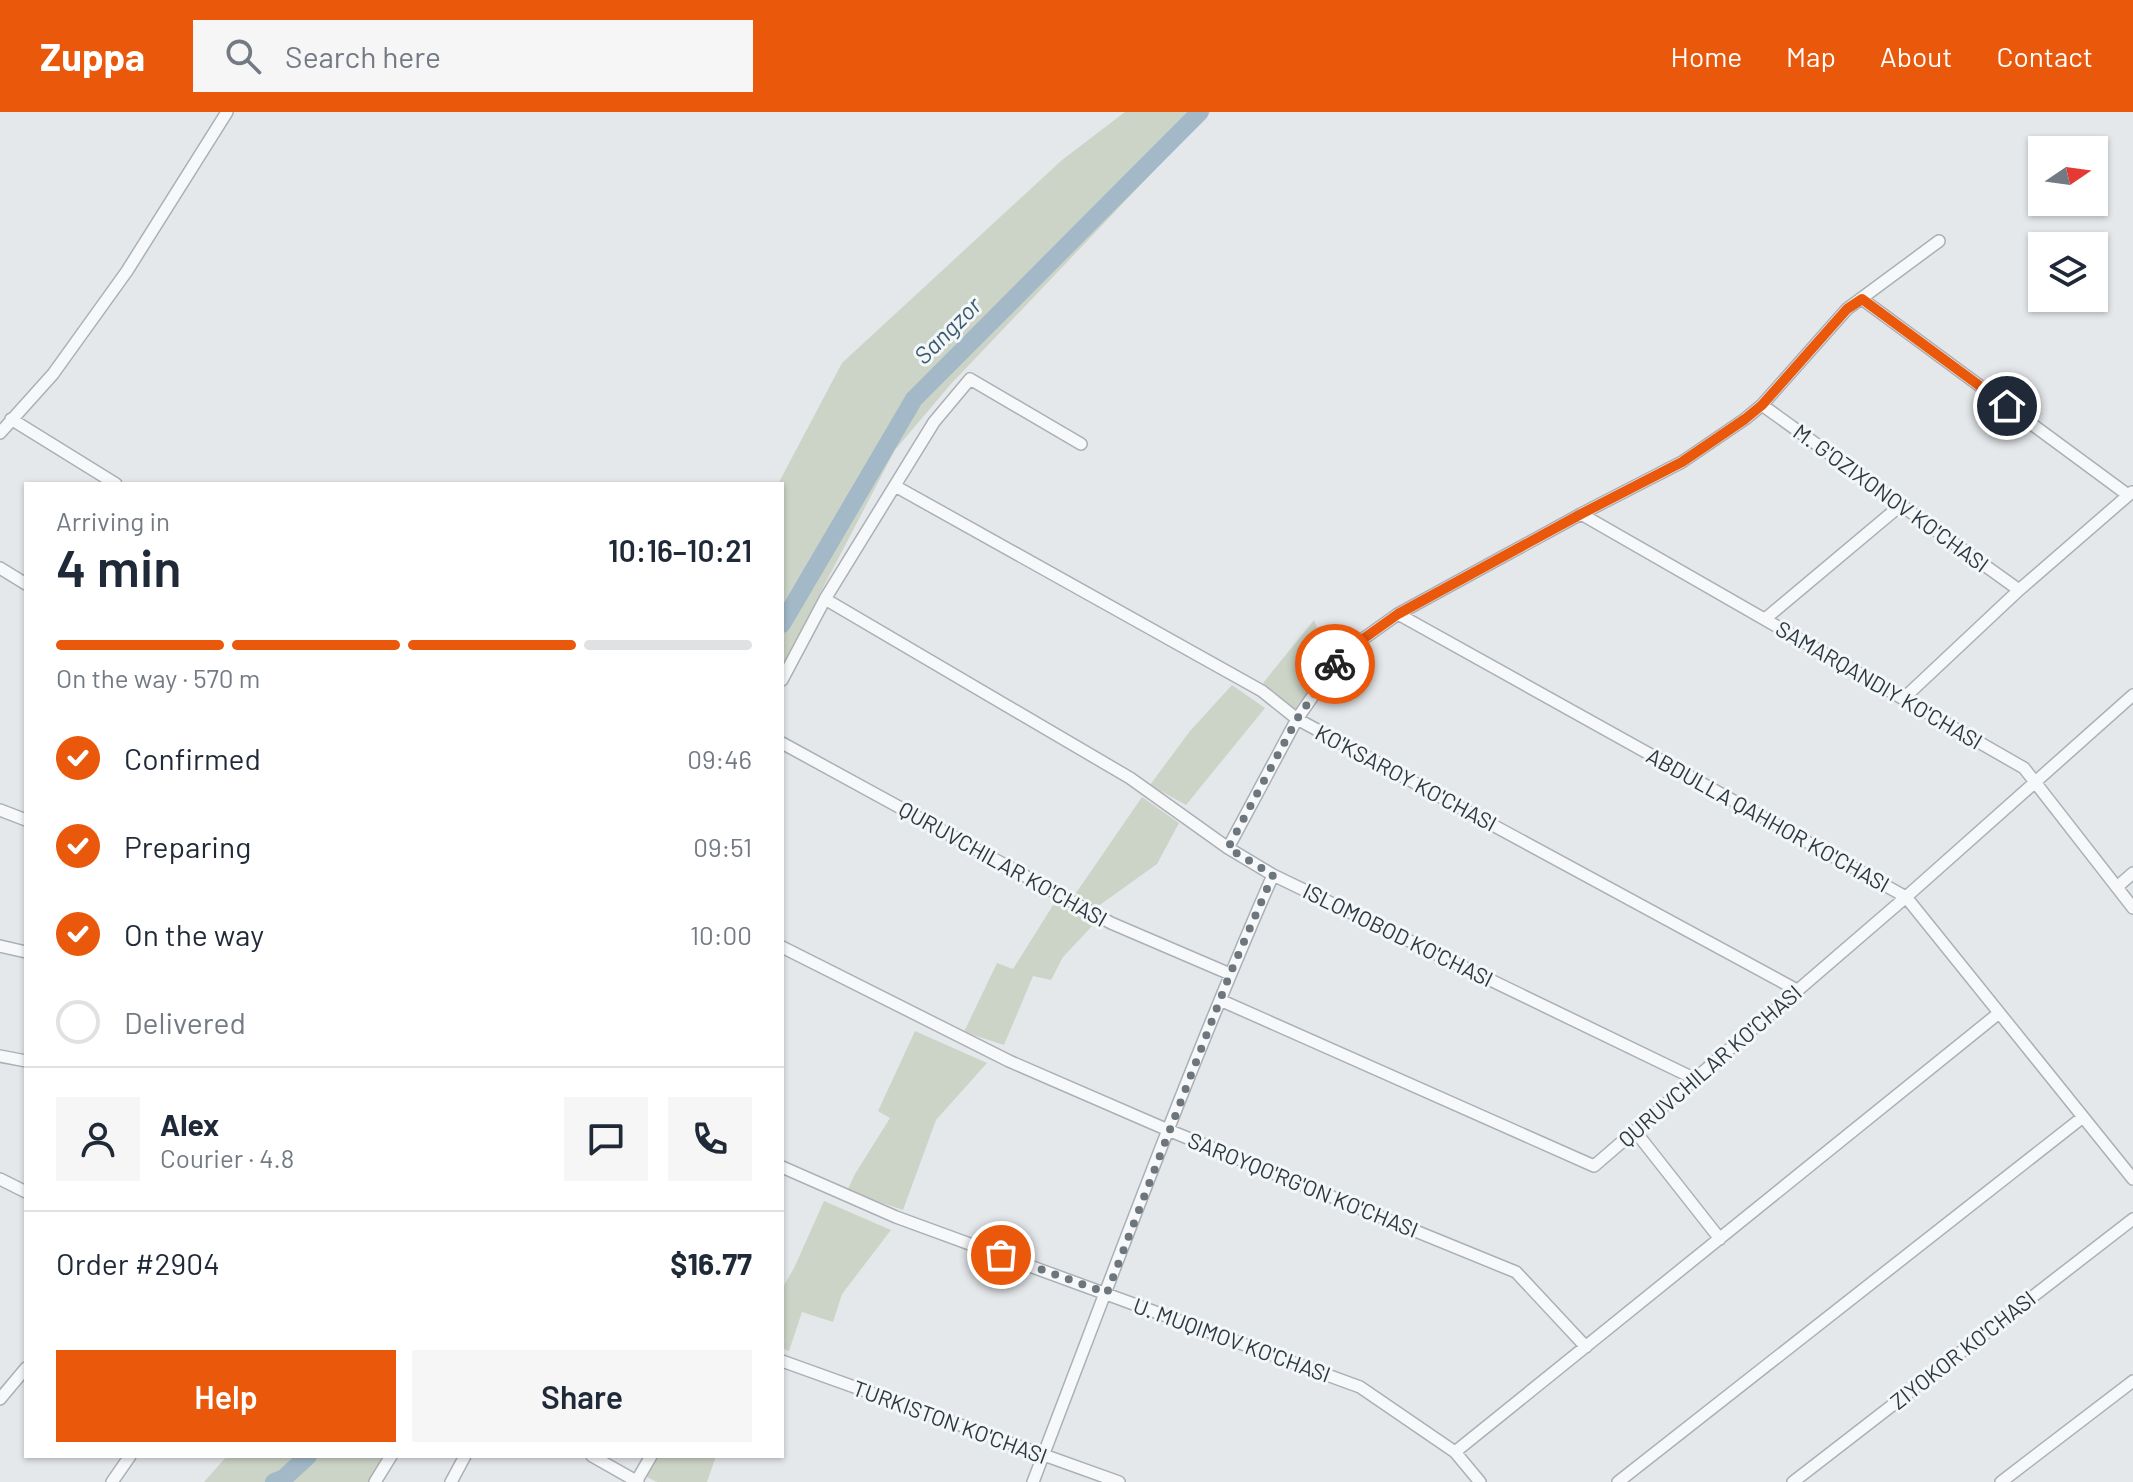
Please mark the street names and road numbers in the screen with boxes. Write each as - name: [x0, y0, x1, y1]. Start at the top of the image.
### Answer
- street label: M. G'OZIXONOV KO'CHASI: [1789, 418, 1994, 577]
- street label: SAMARQANDIY KO'CHASI: [1772, 614, 1987, 754]
- street label: KO'KSAROY KO'CHASI: [1311, 718, 1502, 836]
- street label: ABDULLA QAHHOR KO'CHASI: [1643, 741, 1894, 897]
- street label: QURUVCHILAR KO'CHASI: [895, 795, 1112, 931]
- street label: ISLOMOBOD KO'CHASI: [1299, 877, 1498, 991]
- street label: QURUVCHILAR KO'CHASI: [1613, 979, 1806, 1152]
- street label: SAROYQO'RG'ON KO'CHASI: [1185, 1126, 1422, 1242]
- street label: ZIYOKOR KO'CHASI: [1885, 1285, 2040, 1414]
- street label: U. MUQIMOV KO'CHASI: [1130, 1291, 1334, 1387]
- street label: TURKISTON KO'CHASI: [850, 1374, 1051, 1468]

